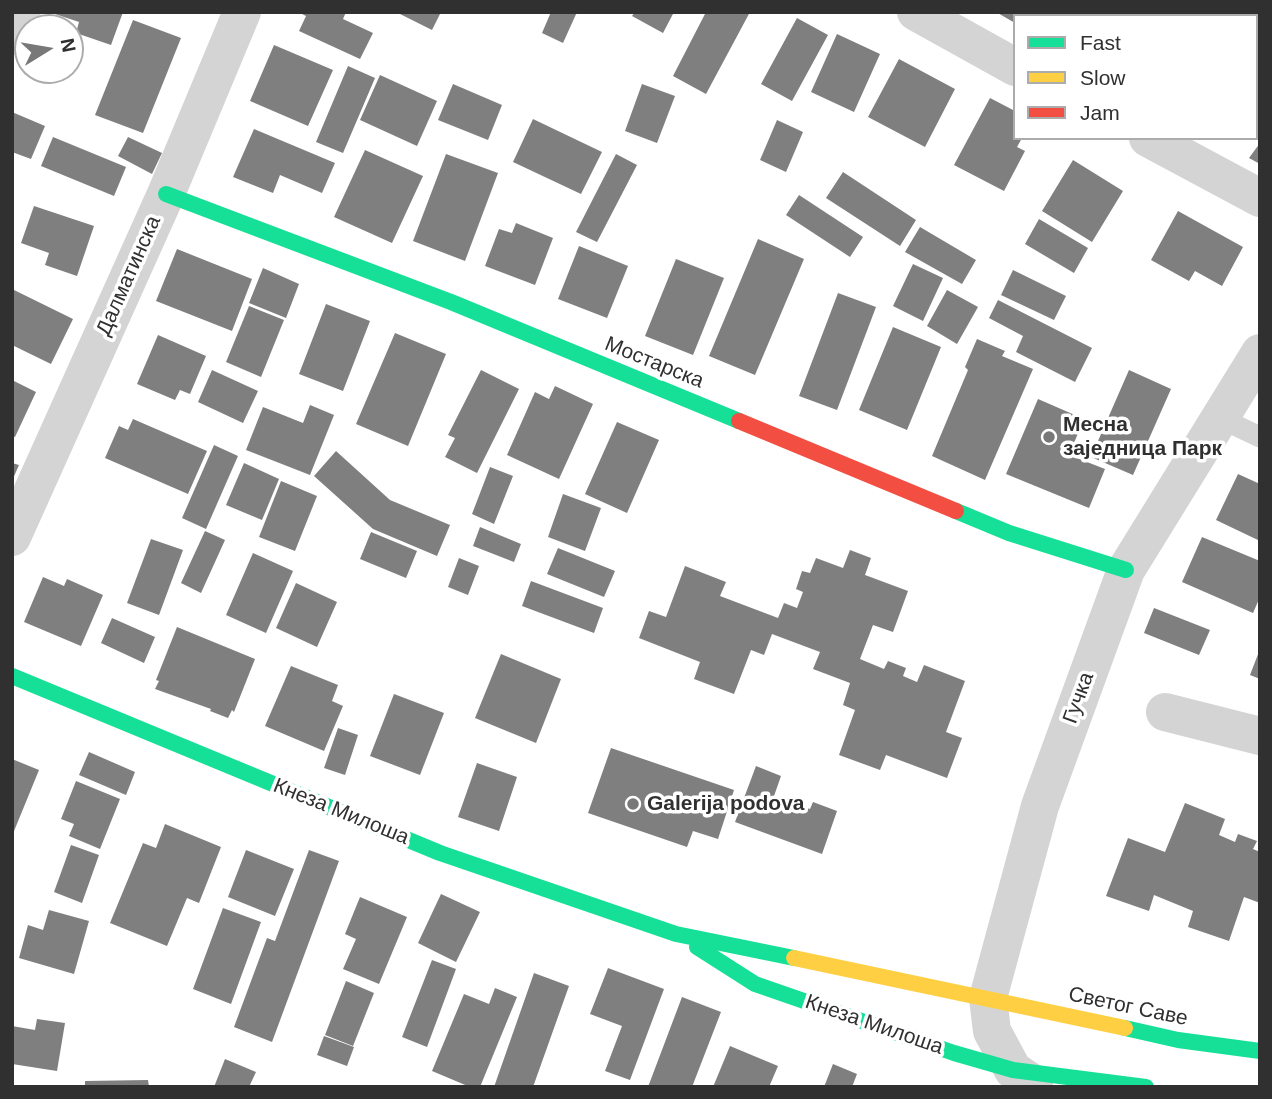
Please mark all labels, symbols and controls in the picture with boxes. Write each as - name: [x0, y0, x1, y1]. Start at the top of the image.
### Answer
- north arrow: [14, 14, 84, 84]
- legend: [1013, 14, 1258, 140]
- text: Fast: [1080, 31, 1121, 54]
- text: N: [57, 37, 80, 54]
- text: Slow: [1080, 66, 1126, 89]
- text: Jam: [1080, 101, 1120, 124]
- street label: Далматинска: [91, 212, 167, 340]
- street label: Мостарска: [601, 332, 707, 394]
- place label: Месна заједница Парк: [1063, 412, 1222, 462]
- marker: Месна заједница Парк: [1041, 429, 1057, 445]
- street label: Гучка: [1058, 669, 1100, 727]
- street label: Кнеза Милоша: [269, 773, 413, 851]
- place label: Galerija podova: [647, 791, 805, 817]
- marker: Galerija podova: [625, 796, 641, 812]
- street label: Светог Саве: [1066, 982, 1190, 1032]
- street label: Кнеза Милоша: [802, 990, 946, 1060]

